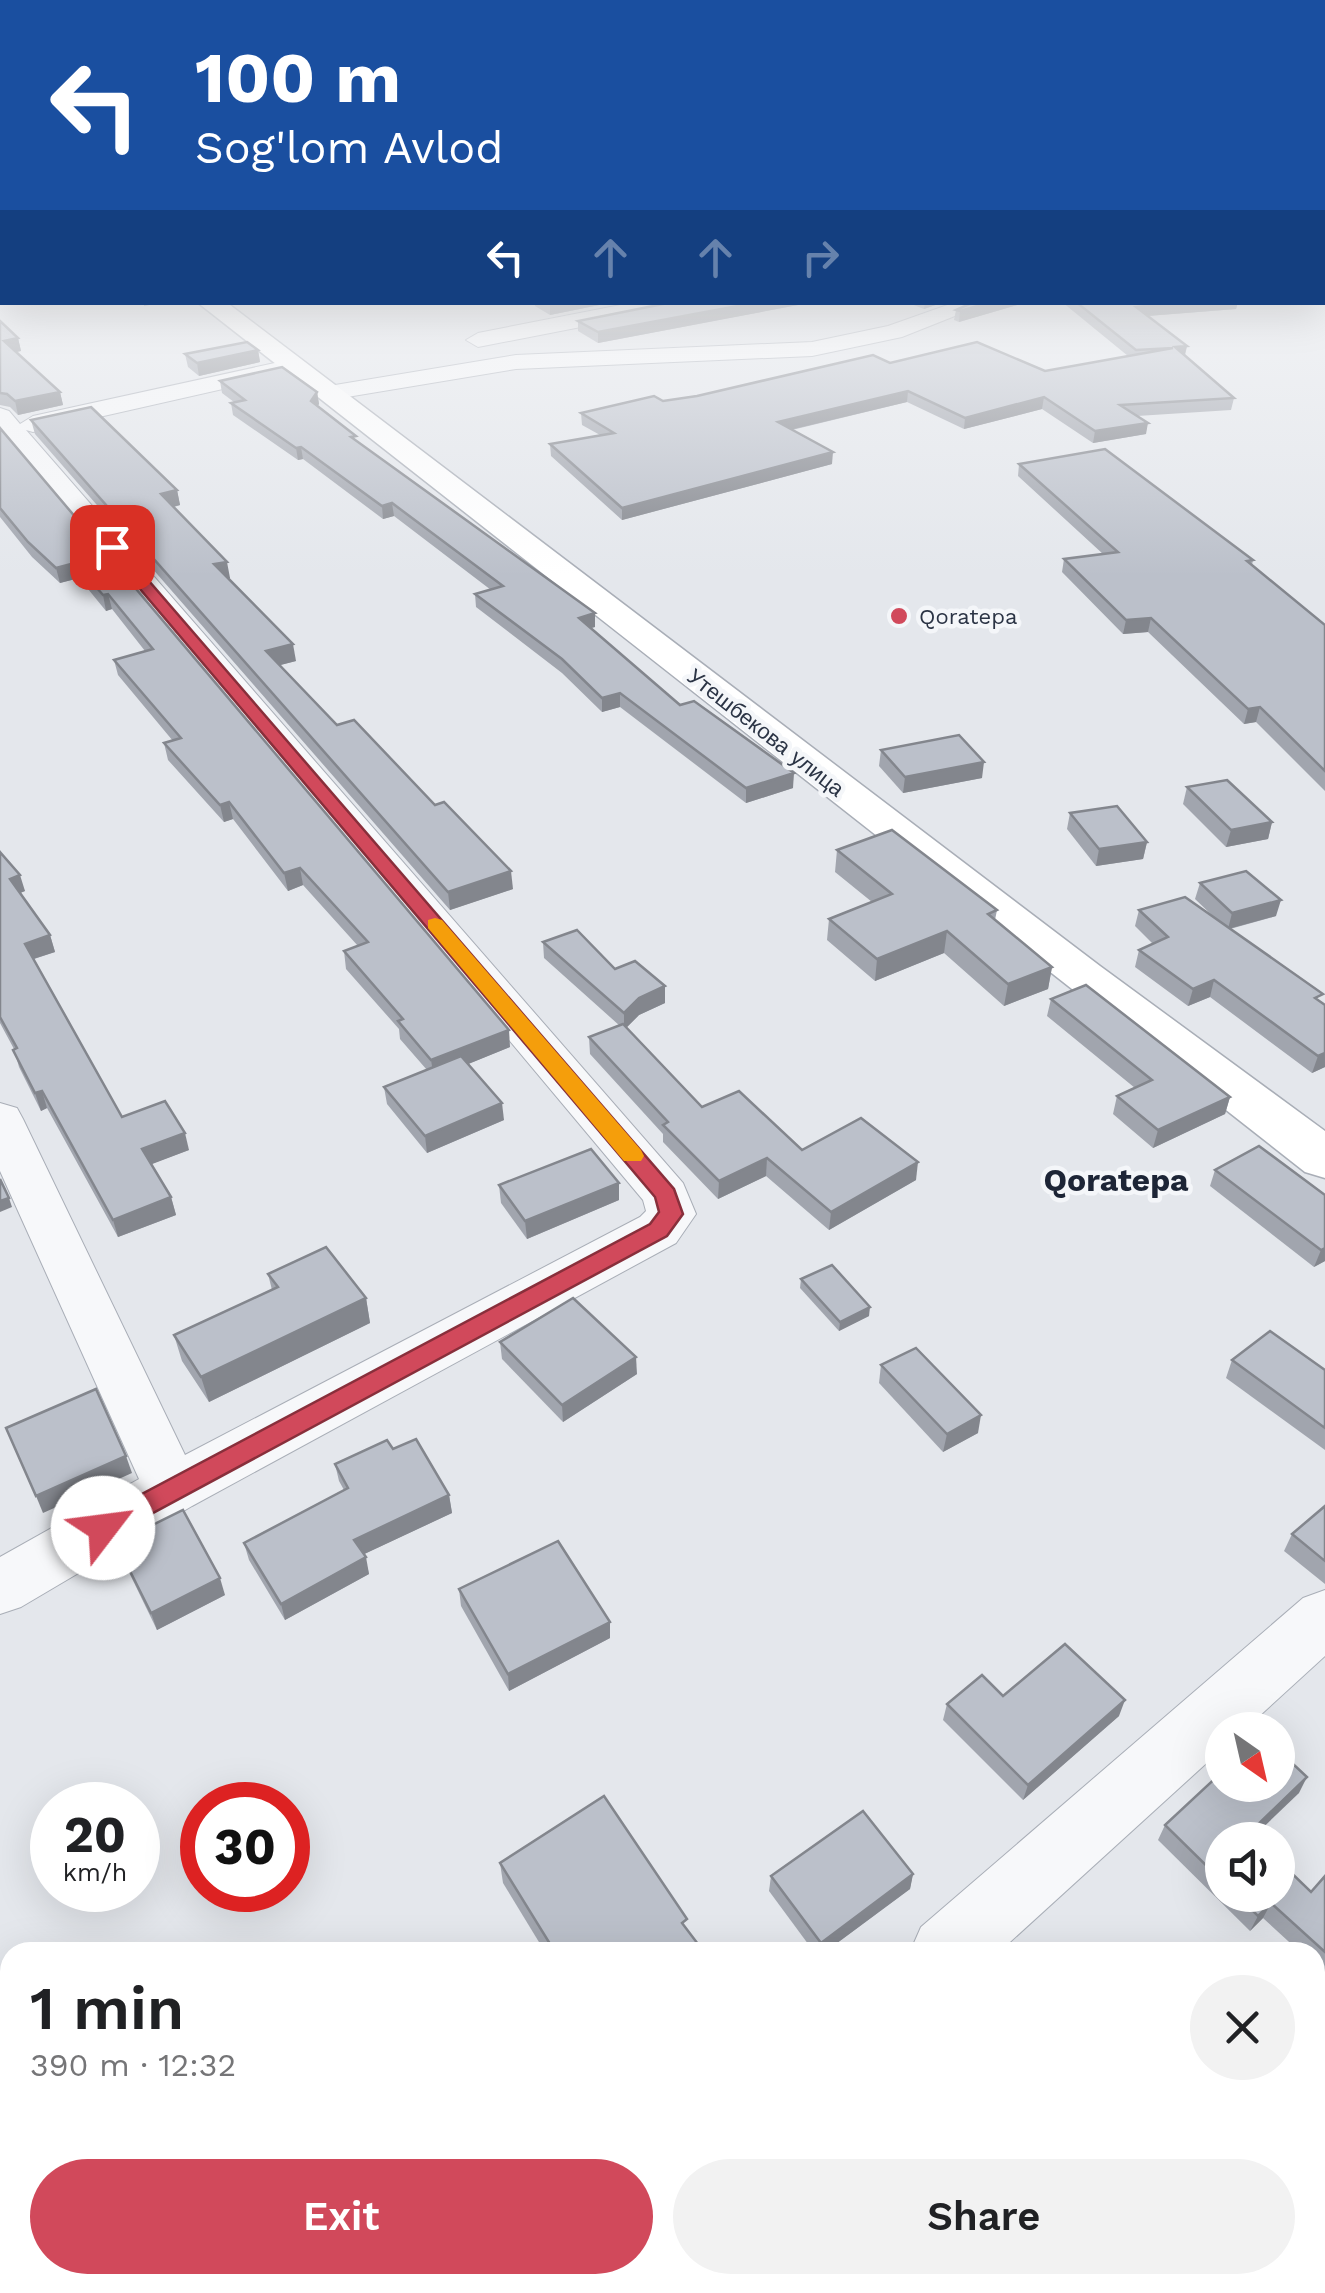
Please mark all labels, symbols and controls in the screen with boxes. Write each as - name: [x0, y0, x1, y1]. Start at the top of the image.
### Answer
- text: 100 m: [195, 37, 401, 119]
- icon: left: [30, 40, 160, 170]
- text: Sog'lom Avlod: [195, 121, 504, 174]
- icon: left: [478, 230, 533, 285]
- icon: ahead: [583, 230, 638, 285]
- icon: ahead: [688, 230, 743, 285]
- icon: right: [793, 230, 848, 285]
- pin: [70, 505, 155, 590]
- icon: arrive: [85, 520, 140, 575]
- place label: Qoratepa: [919, 604, 1018, 629]
- marker: Qoratepa: [888, 605, 910, 627]
- street label: Утешбекова улица: [682, 663, 850, 802]
- district label: Qoratepa: [1043, 1161, 1189, 1199]
- position arrow: [51, 1476, 155, 1580]
- north arrow: [1205, 1712, 1295, 1802]
- map controls: [1205, 1712, 1295, 1912]
- speed limit sign: 30: [180, 1782, 310, 1912]
- text: 20: [64, 1805, 126, 1864]
- button: sound: [1205, 1822, 1295, 1912]
- text: km/h: [63, 1858, 127, 1887]
- text: 1 min: [30, 1973, 184, 2044]
- button: close: [1190, 1975, 1295, 2080]
- text: 390 m · 12:32: [30, 2046, 236, 2084]
- button: Exit: [30, 2159, 653, 2274]
- button: Share: [673, 2159, 1295, 2274]

